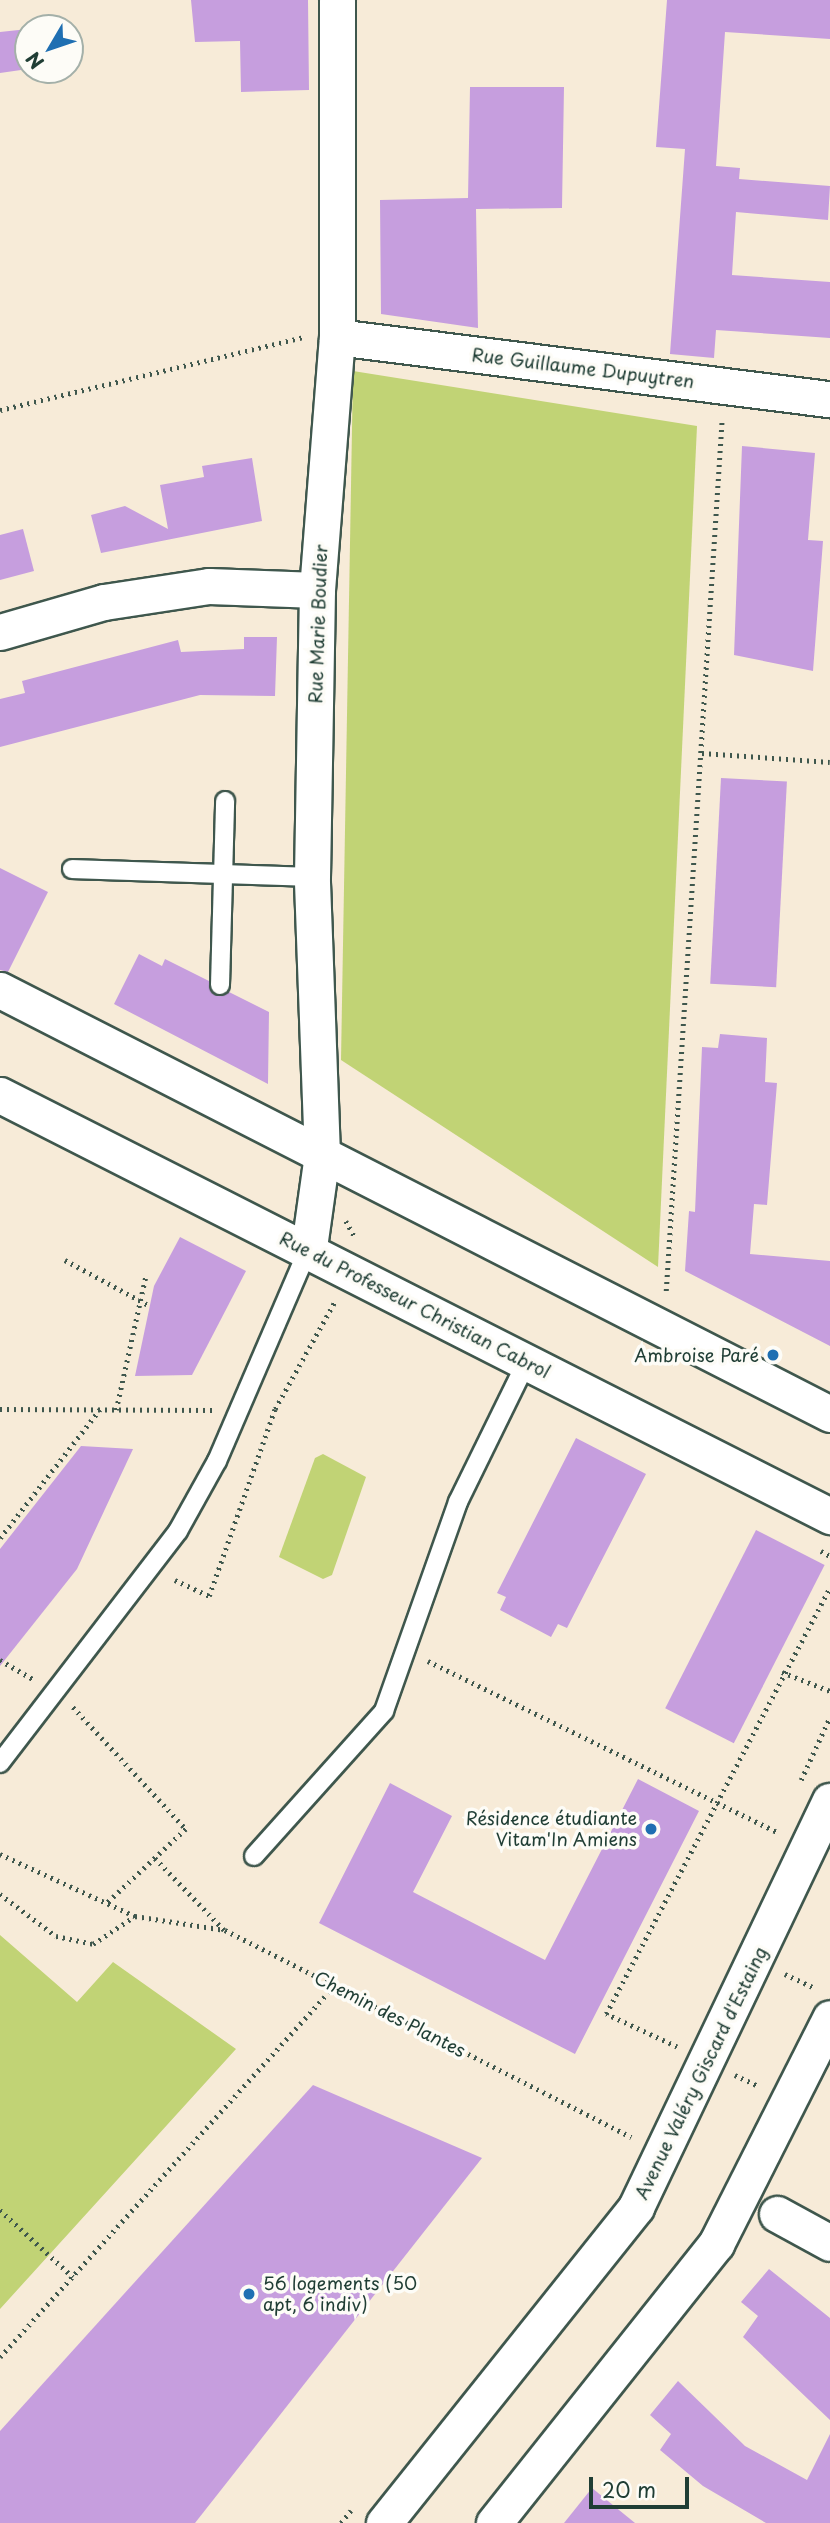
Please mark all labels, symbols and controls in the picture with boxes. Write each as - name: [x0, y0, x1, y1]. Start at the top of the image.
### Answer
- north arrow: [14, 14, 84, 84]
- text: N: [19, 46, 50, 76]
- street label: Rue Guillaume Dupuytren: [470, 344, 696, 392]
- street label: Rue Marie Boudier: [304, 543, 332, 705]
- street label: Rue du Professeur Christian Cabrol: [275, 1227, 555, 1383]
- place label: Ambroise Paré: [634, 1344, 759, 1366]
- marker: Ambroise Paré: [765, 1347, 781, 1363]
- place label: Résidence étudiante Vitam'In Amiens: [466, 1808, 637, 1850]
- marker: Résidence étudiante Vitam'In Amiens: [643, 1821, 659, 1837]
- street label: Avenue Valéry Giscard d'Estaing: [630, 1942, 772, 2204]
- street label: Chemin des Plantes: [311, 1966, 469, 2062]
- place label: 56 logements (50 apt, 6 indiv): [263, 2273, 418, 2316]
- marker: 56 logements (50 apt, 6 indiv): [241, 2286, 257, 2302]
- scale bar: [592, 2464, 692, 2508]
- text: 20 m: [602, 2473, 656, 2505]

